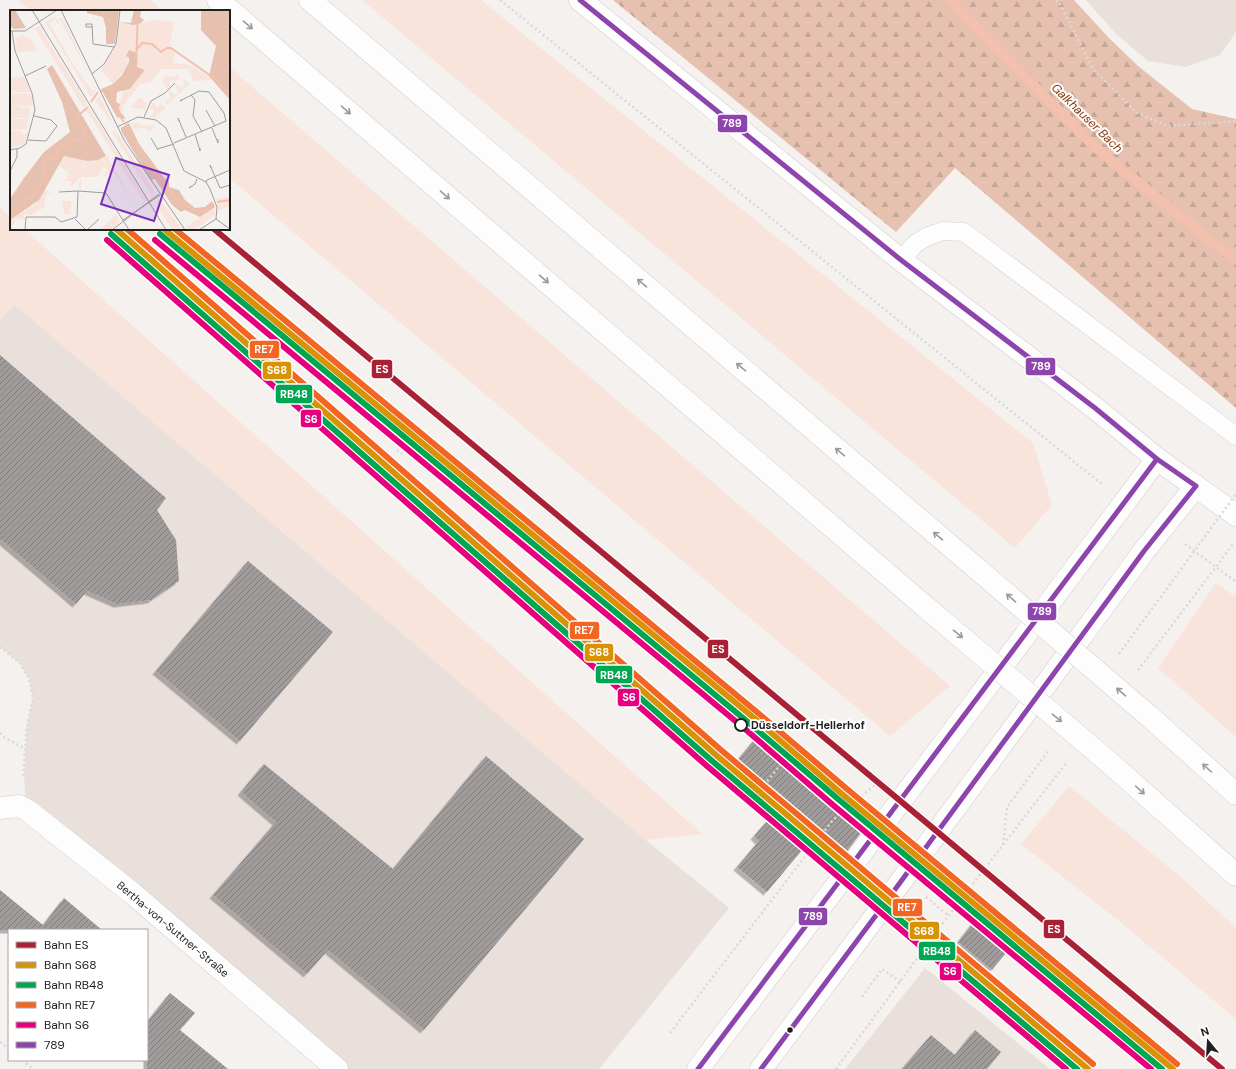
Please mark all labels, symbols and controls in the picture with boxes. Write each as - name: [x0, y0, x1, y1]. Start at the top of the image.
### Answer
- inset map: [10, 10, 230, 230]
- one-way arrow: [242, 21, 253, 30]
- water label: Galkhauser Bach: [1048, 80, 1126, 156]
- one-way arrow: [341, 105, 351, 114]
- line badge: 789: [717, 114, 748, 133]
- text: 789: [722, 116, 742, 130]
- one-way arrow: [440, 190, 450, 199]
- one-way arrow: [538, 275, 549, 284]
- one-way arrow: [636, 278, 647, 287]
- line badge: RE7: [249, 340, 280, 359]
- text: RE7: [254, 342, 274, 356]
- line badge: 789: [1025, 357, 1056, 376]
- line badge: ES: [371, 359, 393, 379]
- text: 789: [1031, 359, 1051, 373]
- line badge: S68: [262, 361, 292, 380]
- text: ES: [375, 362, 389, 376]
- text: S68: [267, 363, 287, 377]
- one-way arrow: [735, 363, 746, 372]
- line badge: RB48: [275, 384, 313, 404]
- text: RB48: [280, 387, 308, 401]
- line badge: S6: [300, 409, 322, 428]
- text: S6: [304, 412, 318, 426]
- one-way arrow: [834, 447, 845, 456]
- one-way arrow: [934, 532, 944, 541]
- one-way arrow: [1006, 594, 1017, 603]
- line badge: 789: [1027, 602, 1057, 621]
- text: 789: [1032, 604, 1052, 618]
- line badge: RE7: [569, 621, 600, 640]
- text: RE7: [574, 623, 594, 637]
- one-way arrow: [953, 629, 963, 638]
- line badge: ES: [707, 639, 729, 659]
- text: ES: [711, 642, 725, 656]
- line badge: S68: [584, 643, 614, 662]
- text: S68: [589, 645, 609, 659]
- line badge: RB48: [595, 665, 633, 684]
- text: RB48: [600, 668, 628, 682]
- one-way arrow: [1115, 687, 1126, 696]
- line badge: S6: [617, 688, 640, 707]
- text: S6: [622, 690, 636, 704]
- one-way arrow: [1052, 713, 1062, 722]
- marker: Düsseldorf-Hellerhof: [734, 718, 748, 732]
- place label: Düsseldorf-Hellerhof: [751, 718, 865, 732]
- one-way arrow: [1202, 763, 1212, 772]
- one-way arrow: [1135, 785, 1145, 794]
- street label: Bertha-von-Suttner-Straße: [114, 878, 232, 980]
- line badge: RE7: [892, 898, 923, 917]
- text: RE7: [897, 900, 917, 914]
- line badge: 789: [798, 907, 828, 926]
- text: 789: [803, 909, 823, 923]
- line badge: ES: [1043, 919, 1065, 939]
- line badge: S68: [909, 921, 940, 940]
- text: ES: [1047, 922, 1061, 936]
- text: S68: [914, 924, 934, 938]
- legend: [8, 929, 148, 1061]
- text: Bahn ES: [44, 937, 89, 953]
- line badge: RB48: [918, 941, 956, 961]
- text: RB48: [923, 944, 951, 958]
- text: Bahn S68: [44, 957, 97, 973]
- line badge: S6: [939, 962, 962, 981]
- text: S6: [943, 964, 957, 978]
- text: Bahn RB48: [44, 977, 104, 993]
- text: Bahn RE7: [44, 997, 95, 1013]
- text: Bahn S6: [44, 1017, 89, 1033]
- north arrow: [1188, 1021, 1228, 1061]
- text: N: [1199, 1024, 1211, 1039]
- unlabelled marker: [785, 1025, 795, 1035]
- text: 789: [44, 1037, 65, 1053]

